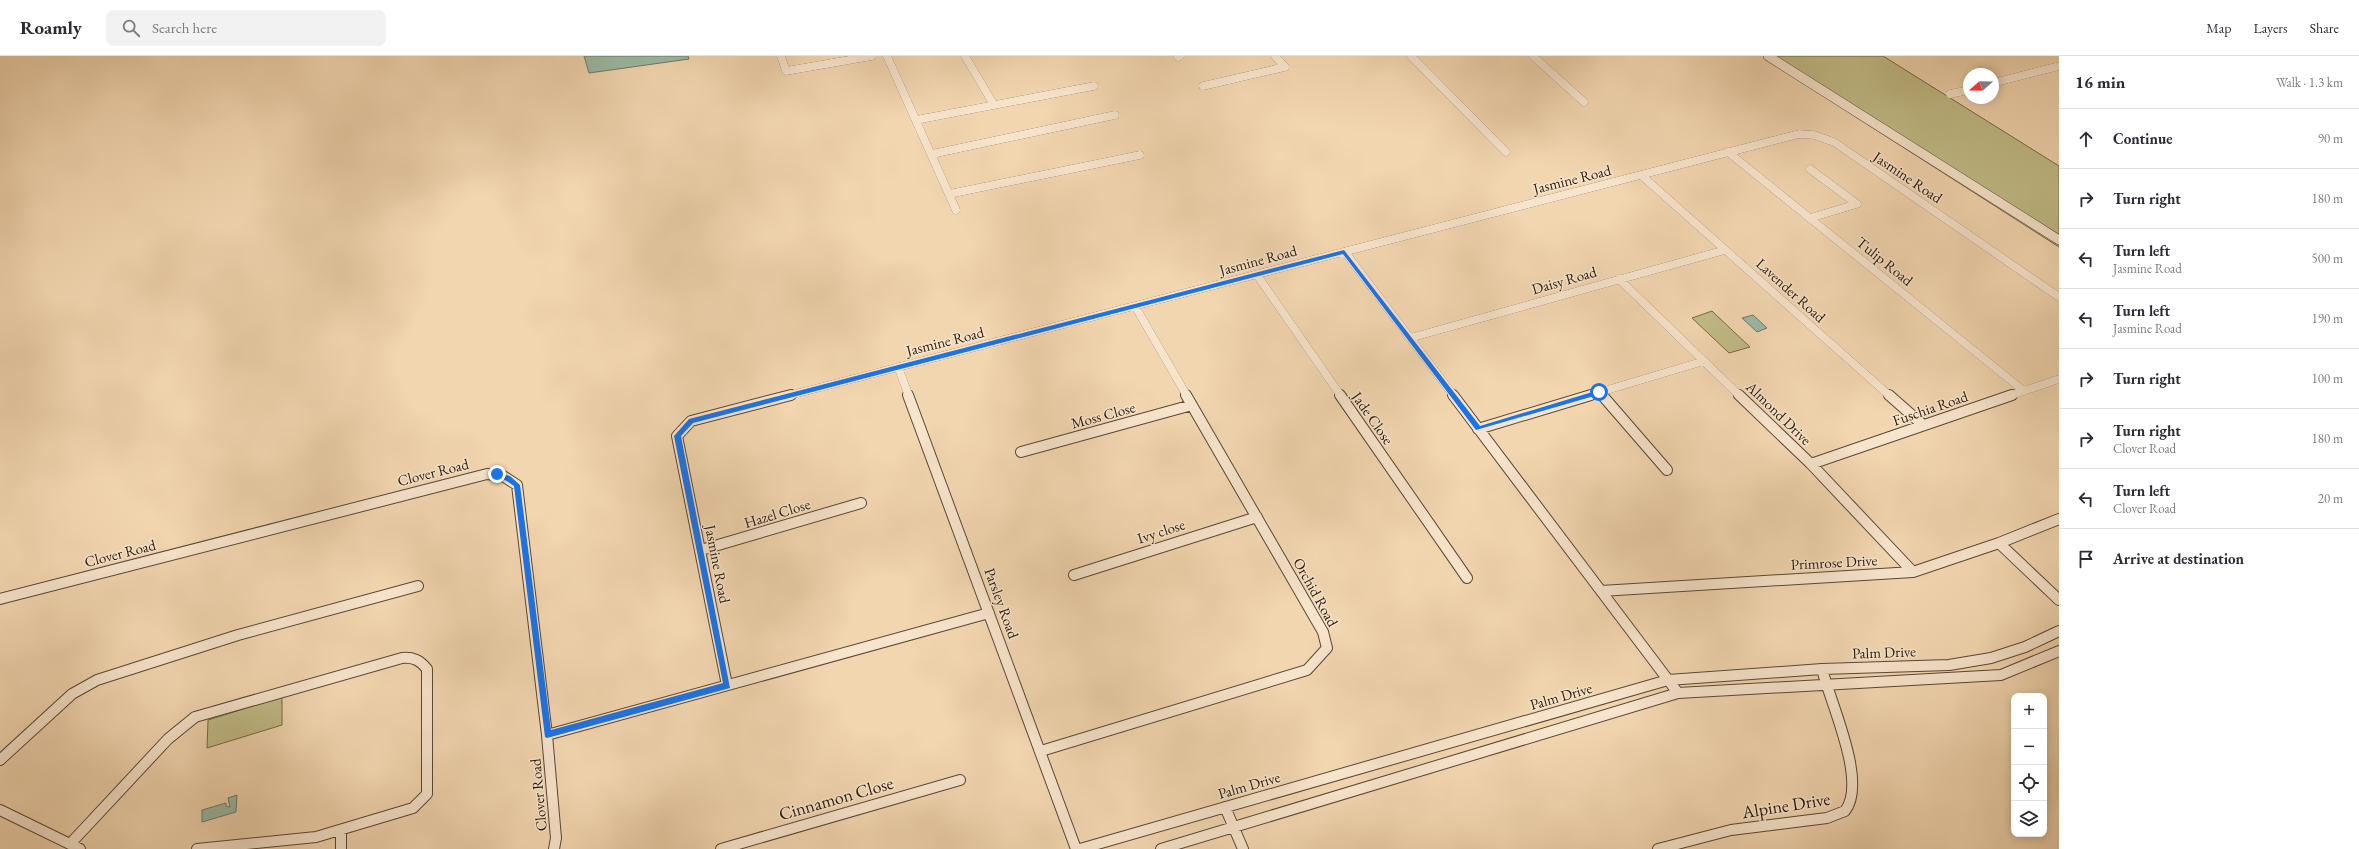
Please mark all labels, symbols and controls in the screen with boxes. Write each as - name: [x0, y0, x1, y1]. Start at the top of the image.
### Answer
- search box: [106, 10, 386, 46]
- text: Roamly: [20, 15, 82, 40]
- icon: search: [120, 17, 142, 39]
- text: Search here: [152, 18, 217, 37]
- text: Map: [2206, 19, 2231, 37]
- text: Layers: [2253, 19, 2288, 37]
- text: Share: [2310, 19, 2339, 37]
- north arrow: [1963, 68, 1999, 104]
- text: 16 min: [2075, 71, 2125, 93]
- text: Walk · 1.3 km: [2276, 74, 2343, 91]
- icon: ahead: [2075, 128, 2097, 150]
- text: Continue: [2113, 129, 2173, 148]
- text: 90 m: [2318, 130, 2343, 147]
- street label: Jasmine Road: [1868, 146, 1947, 207]
- street label: Jasmine Road: [1529, 160, 1613, 198]
- icon: right: [2075, 188, 2097, 210]
- text: Turn right: [2113, 189, 2181, 208]
- text: 180 m: [2312, 190, 2343, 207]
- street label: Tulip Road: [1853, 232, 1917, 290]
- street label: Jasmine Road: [1215, 240, 1299, 280]
- text: Turn left: [2113, 241, 2170, 260]
- icon: left: [2075, 248, 2097, 270]
- text: 500 m: [2312, 250, 2343, 267]
- street label: Lavender Road: [1752, 254, 1830, 327]
- text: Jasmine Road: [2113, 260, 2182, 277]
- street label: Daisy Road: [1529, 262, 1599, 298]
- text: Turn left: [2113, 301, 2170, 320]
- icon: left: [2075, 308, 2097, 330]
- text: 190 m: [2312, 310, 2343, 327]
- text: Jasmine Road: [2113, 320, 2182, 337]
- street label: Jasmine Road: [902, 322, 986, 360]
- icon: right: [2075, 368, 2097, 390]
- text: Turn right: [2113, 369, 2181, 388]
- text: 100 m: [2312, 370, 2343, 387]
- street label: Almond Drive: [1742, 376, 1816, 449]
- route start: [1590, 383, 1608, 401]
- street label: Jade Close: [1347, 386, 1398, 448]
- street label: Fuschia Road: [1890, 386, 1970, 430]
- street label: Moss Close: [1069, 397, 1137, 433]
- text: Turn right: [2113, 421, 2181, 440]
- icon: right: [2075, 428, 2097, 450]
- text: 180 m: [2312, 430, 2343, 447]
- text: Clover Road: [2113, 440, 2176, 457]
- street label: Clover Road: [395, 454, 471, 490]
- route end: [488, 465, 506, 483]
- text: Turn left: [2113, 481, 2170, 500]
- icon: left: [2075, 488, 2097, 510]
- text: 20 m: [2318, 490, 2343, 507]
- street label: Hazel Close: [742, 494, 813, 532]
- text: Clover Road: [2113, 500, 2176, 517]
- street label: Ivy close: [1135, 514, 1187, 548]
- street label: Jasmine Road: [701, 521, 735, 605]
- street label: Clover Road: [82, 535, 158, 571]
- icon: arrive: [2075, 548, 2097, 570]
- text: Arrive at destination: [2113, 549, 2244, 568]
- street label: Primrose Drive: [1790, 550, 1878, 574]
- street label: Orchid Road: [1289, 554, 1343, 630]
- street label: Parsley Road: [980, 565, 1024, 641]
- street label: Palm Drive: [1852, 641, 1916, 663]
- street label: Palm Drive: [1528, 678, 1594, 714]
- map controls: [2011, 693, 2047, 837]
- button: +: [2011, 693, 2047, 729]
- button: −: [2011, 729, 2047, 765]
- street label: Clover Road: [525, 757, 551, 832]
- button: locate: [2011, 765, 2047, 801]
- street label: Palm Drive: [1216, 767, 1282, 803]
- street label: Cinnamon Close: [776, 771, 896, 825]
- street label: Alpine Drive: [1739, 787, 1832, 823]
- button: layers: [2011, 801, 2047, 837]

